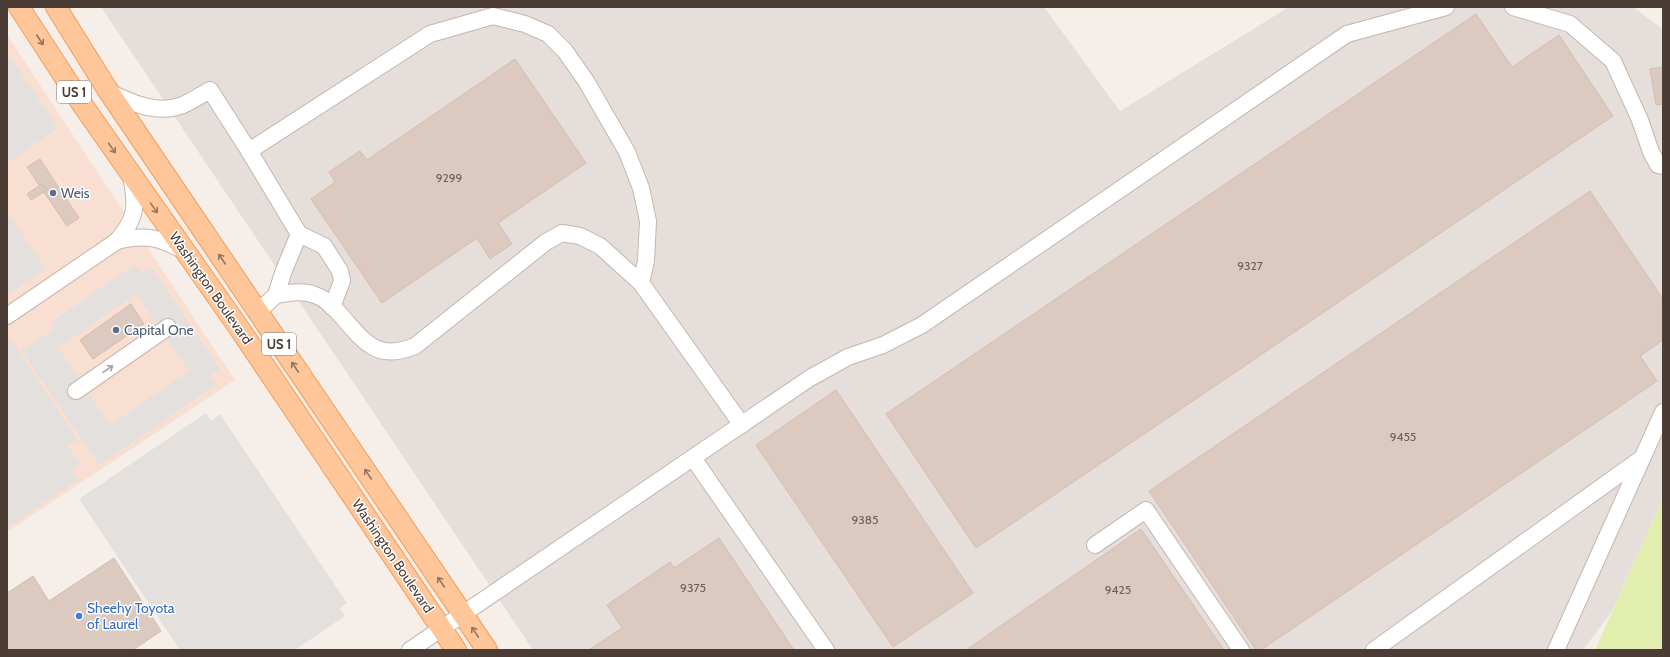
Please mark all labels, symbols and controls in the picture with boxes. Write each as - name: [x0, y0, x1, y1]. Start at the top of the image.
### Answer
- one-way arrow: [36, 34, 44, 45]
- road number: US 1: [57, 81, 91, 103]
- one-way arrow: [108, 142, 116, 153]
- house number: 9299: [436, 170, 463, 185]
- place label: Weis: [61, 184, 90, 202]
- marker: Weis: [48, 188, 58, 198]
- one-way arrow: [150, 202, 158, 213]
- street label: Washington Boulevard: [165, 228, 257, 348]
- one-way arrow: [218, 254, 226, 265]
- house number: 9327: [1237, 258, 1263, 273]
- place label: Capital One: [124, 321, 194, 339]
- marker: Capital One: [111, 325, 121, 335]
- road number: US 1: [262, 333, 296, 355]
- one-way arrow: [291, 361, 299, 372]
- one-way arrow: [102, 365, 113, 373]
- house number: 9455: [1390, 429, 1416, 444]
- one-way arrow: [364, 469, 372, 480]
- street label: Washington Boulevard: [348, 496, 438, 616]
- house number: 9385: [851, 512, 879, 527]
- one-way arrow: [437, 577, 445, 588]
- house number: 9375: [680, 580, 706, 595]
- house number: 9425: [1105, 582, 1131, 597]
- place label: Sheehy Toyota of Laurel: [87, 599, 175, 633]
- marker: Sheehy Toyota of Laurel: [74, 611, 84, 621]
- one-way arrow: [471, 627, 479, 638]

